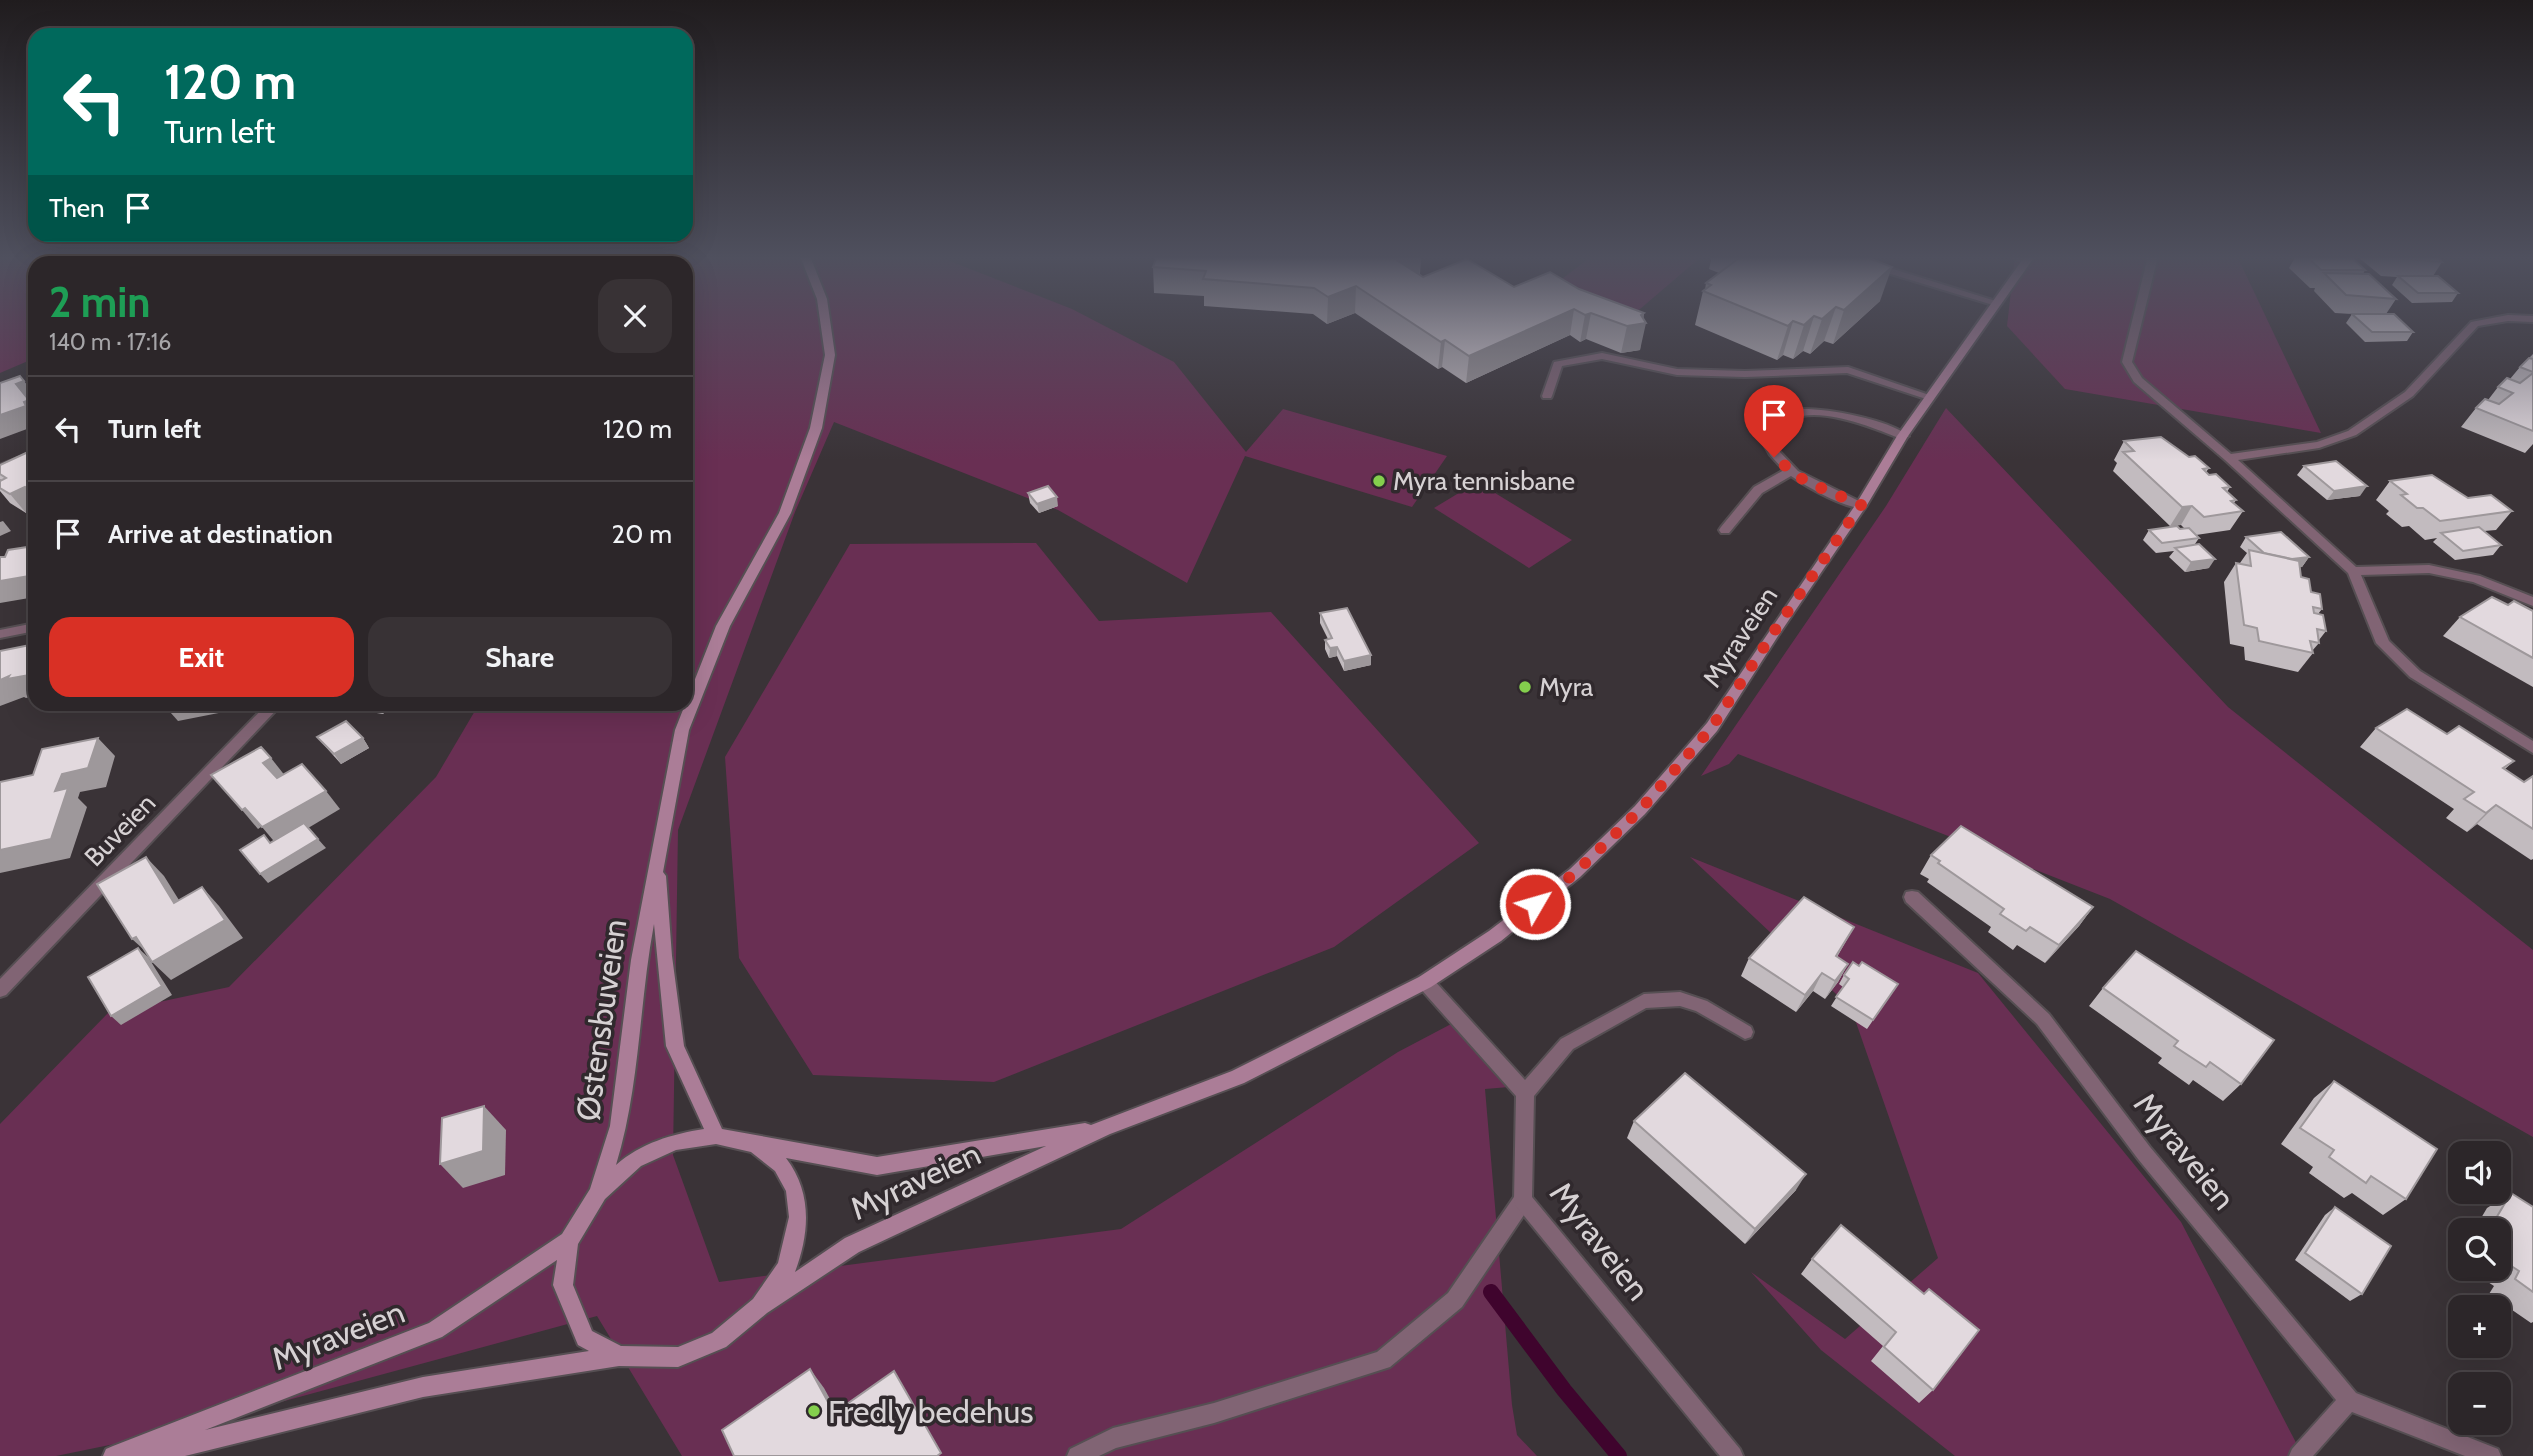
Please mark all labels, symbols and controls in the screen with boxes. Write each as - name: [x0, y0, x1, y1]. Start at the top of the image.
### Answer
- text: 120 m: [164, 52, 296, 111]
- icon: left: [49, 56, 140, 147]
- text: Turn left: [164, 112, 275, 151]
- icon: arrive: [119, 189, 157, 227]
- text: Then: [49, 192, 105, 224]
- text: 2 min: [49, 276, 150, 328]
- button: close: [598, 279, 672, 353]
- text: 140 m · 17:16: [49, 328, 171, 356]
- pin: [1744, 385, 1804, 457]
- icon: arrive: [1755, 396, 1793, 434]
- icon: left: [49, 410, 87, 448]
- text: Turn left: [108, 413, 201, 445]
- text: 120 m: [603, 413, 672, 445]
- place label: Myra tennisbane: [1393, 465, 1575, 497]
- marker: Myra tennisbane: [1371, 473, 1387, 489]
- icon: arrive: [49, 515, 87, 553]
- text: Arrive at destination: [108, 518, 333, 550]
- text: 20 m: [612, 518, 672, 550]
- street label: Myraveien: [1696, 581, 1784, 693]
- button: Exit: [49, 617, 354, 697]
- button: Share: [368, 617, 672, 697]
- place label: Myra: [1539, 671, 1594, 703]
- marker: Myra: [1517, 679, 1533, 695]
- street label: Buveien: [78, 787, 162, 873]
- position arrow: [1498, 867, 1572, 941]
- street label: Østensbuveien: [568, 917, 634, 1123]
- street label: Myraveien: [2126, 1085, 2244, 1217]
- street label: Myraveien: [844, 1134, 986, 1228]
- map controls: [2448, 1141, 2511, 1435]
- button: sound: [2448, 1141, 2511, 1204]
- street label: Myraveien: [1542, 1174, 1658, 1308]
- button: search: [2448, 1218, 2511, 1281]
- street label: Myraveien: [266, 1292, 410, 1378]
- button: +: [2448, 1295, 2511, 1358]
- button: −: [2448, 1372, 2511, 1435]
- place label: Fredly bedehus: [828, 1392, 1033, 1431]
- marker: Fredly bedehus: [806, 1403, 822, 1419]

